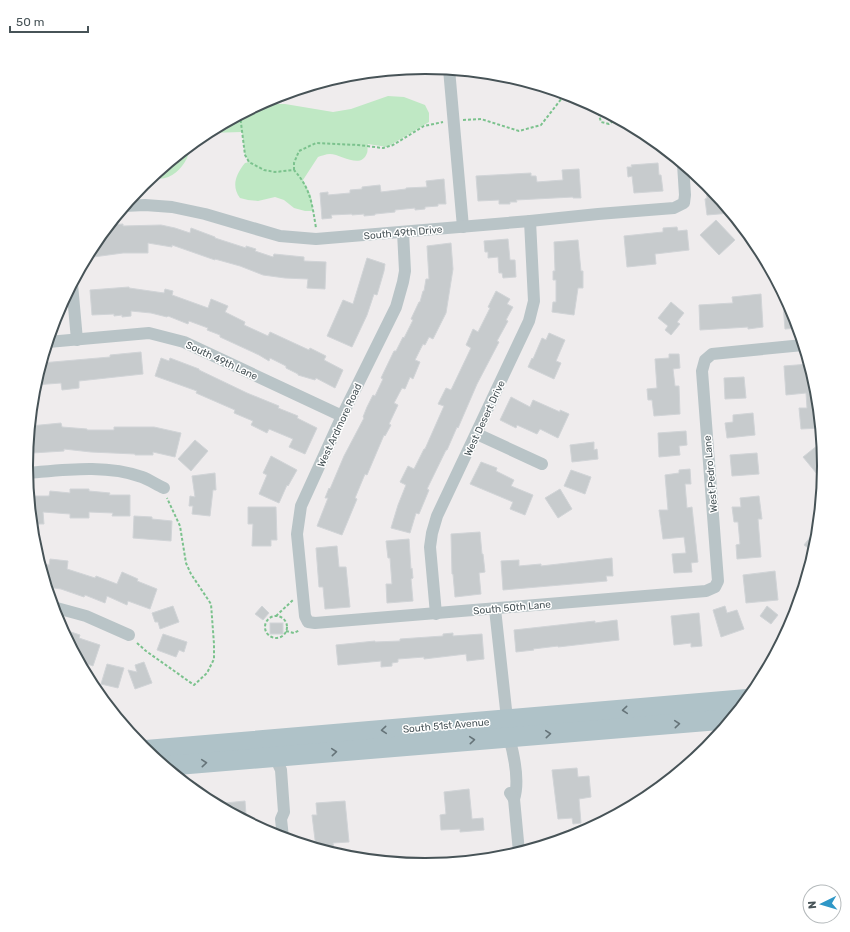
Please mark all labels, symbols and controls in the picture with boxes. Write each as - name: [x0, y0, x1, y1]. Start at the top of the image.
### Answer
- scale bar: [10, 8, 88, 34]
- text: 50 m: [16, 15, 44, 29]
- street label: South 49th Drive: [363, 224, 443, 242]
- street label: South 49th Lane: [184, 339, 260, 383]
- street label: West Desert Drive: [462, 378, 508, 458]
- street label: West Ardmore Road: [315, 382, 365, 469]
- street label: West Pedro Lane: [702, 434, 720, 513]
- street label: South 50th Lane: [473, 599, 552, 617]
- one-way arrow: [622, 705, 628, 714]
- street label: South 51st Avenue: [402, 716, 490, 736]
- one-way arrow: [674, 719, 680, 728]
- one-way arrow: [381, 725, 387, 734]
- one-way arrow: [545, 729, 551, 738]
- one-way arrow: [469, 736, 475, 745]
- one-way arrow: [331, 748, 337, 757]
- one-way arrow: [201, 759, 207, 768]
- north arrow: [802, 884, 842, 924]
- text: N: [806, 900, 819, 909]

